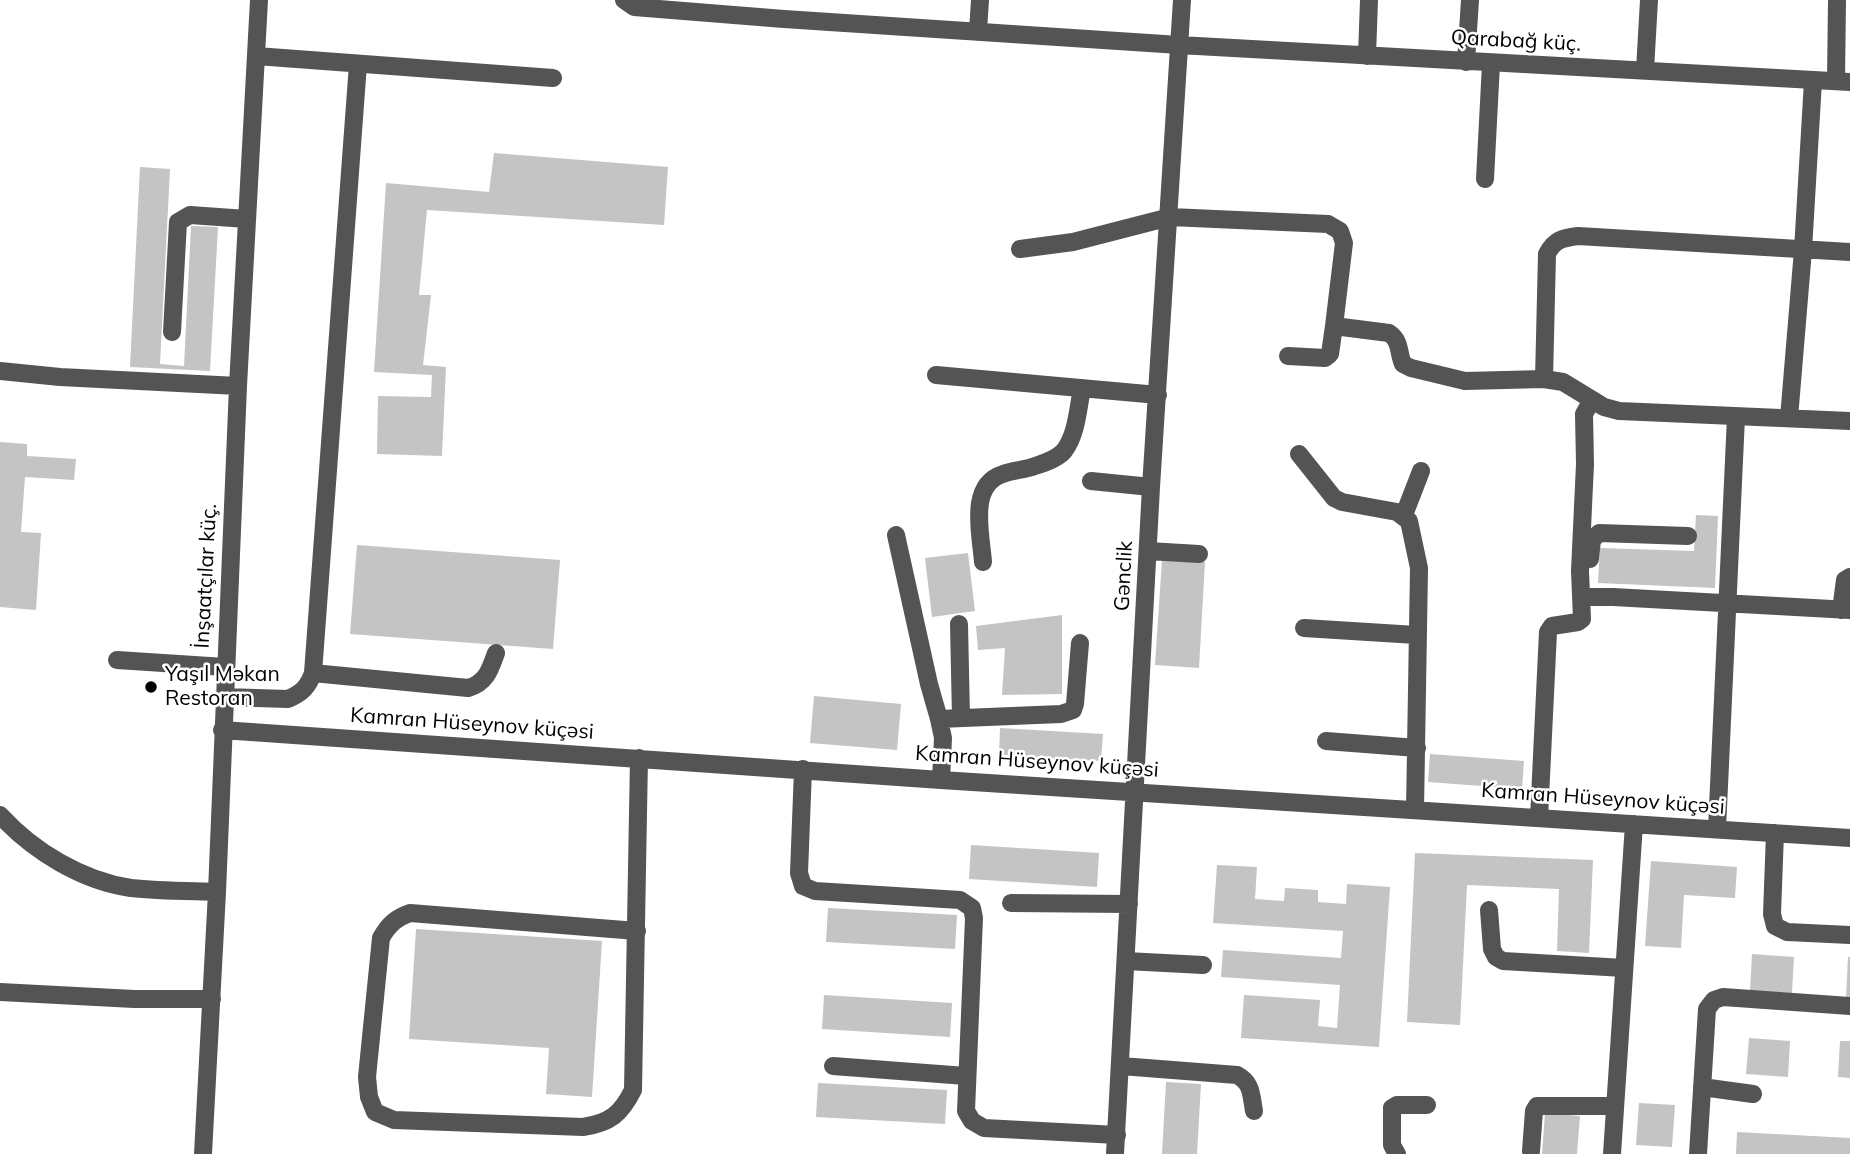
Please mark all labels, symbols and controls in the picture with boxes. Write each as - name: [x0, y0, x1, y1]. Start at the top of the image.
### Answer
- street label: Qarabağ küç.: [1450, 25, 1582, 57]
- street label: İnşaatçılar küç.: [190, 503, 222, 649]
- street label: Gənclik: [1110, 540, 1138, 612]
- place label: Yaşıl Məkan Restoran: [165, 662, 280, 712]
- marker: Yaşıl Məkan Restoran: [143, 679, 159, 695]
- street label: Kamran Hüseynov küçəsi: [349, 703, 595, 745]
- street label: Kamran Hüseynov küçəsi: [914, 741, 1160, 783]
- street label: Kamran Hüseynov küçəsi: [1480, 778, 1726, 820]

